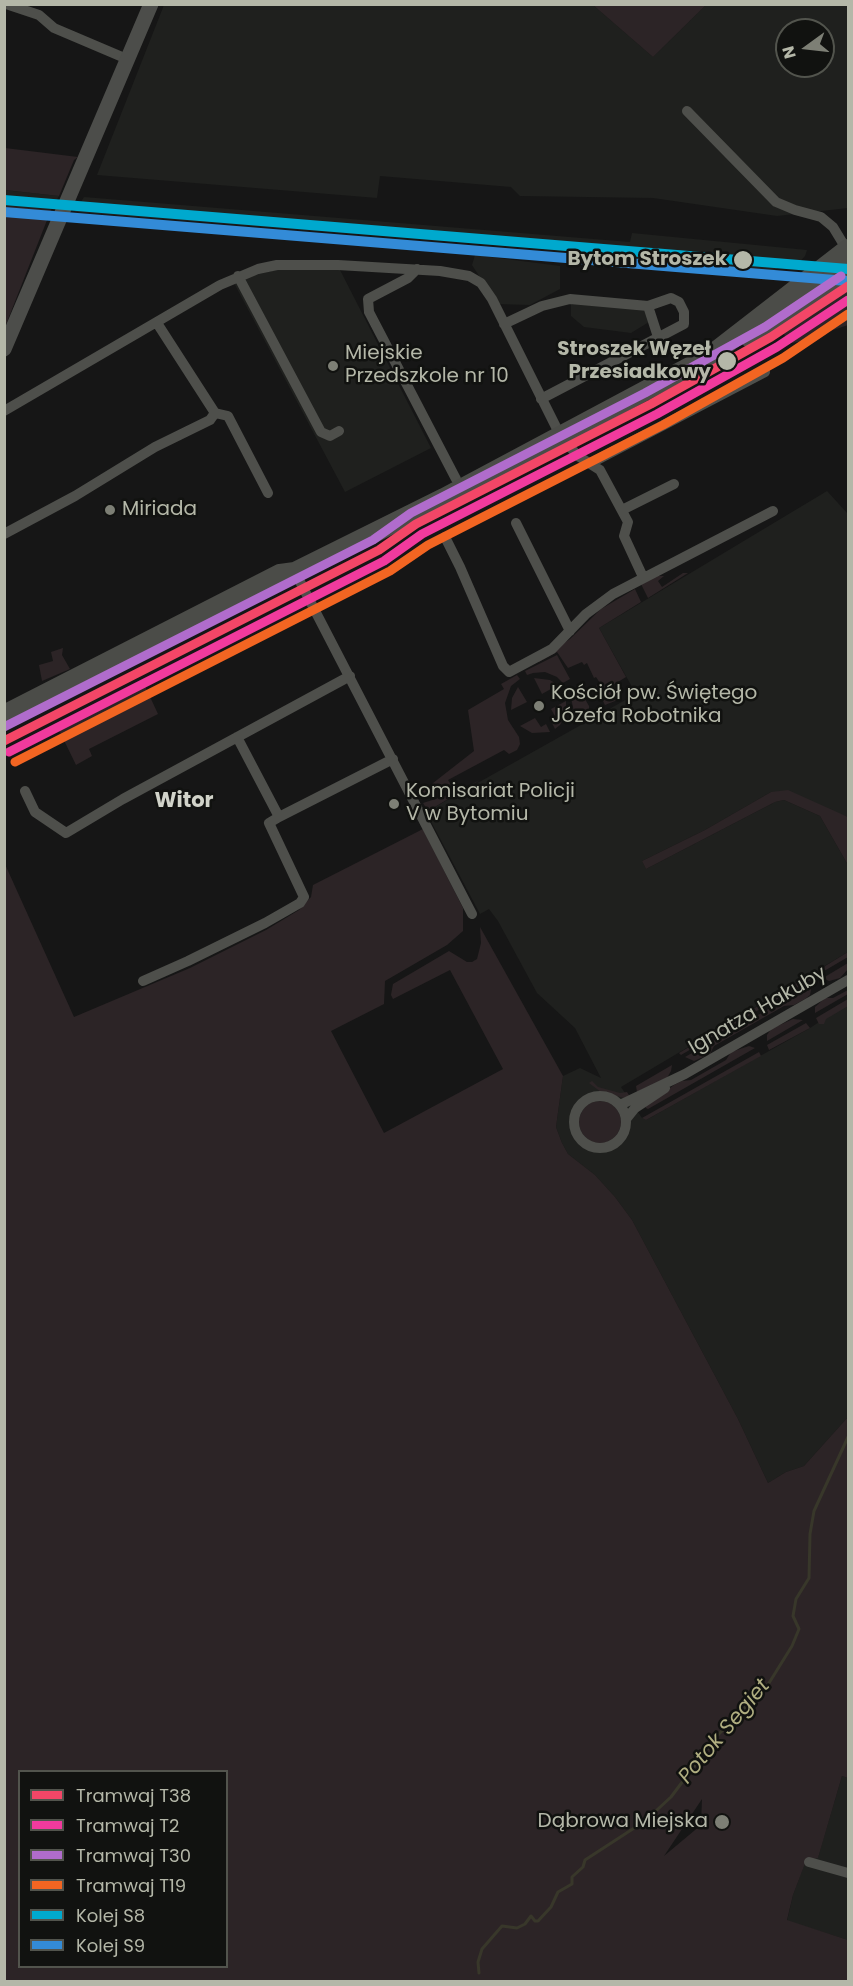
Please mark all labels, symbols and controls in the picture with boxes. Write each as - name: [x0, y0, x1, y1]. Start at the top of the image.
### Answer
- north arrow: [775, 18, 835, 78]
- text: N: [776, 43, 802, 61]
- place label: Bytom Stroszek: [567, 248, 727, 272]
- marker: Bytom Stroszek: [732, 249, 754, 271]
- place label: Stroszek Węzeł Przesiadkowy: [557, 338, 711, 385]
- place label: Miejskie Przedszkole nr 10: [345, 342, 509, 389]
- marker: Stroszek Węzeł Przesiadkowy: [716, 350, 738, 372]
- marker: Miejskie Przedszkole nr 10: [326, 359, 340, 373]
- place label: Miriada: [122, 498, 197, 522]
- marker: Miriada: [103, 503, 117, 517]
- place label: Kościół pw. Świętego Józefa Robotnika: [551, 682, 757, 729]
- marker: Kościół pw. Świętego Józefa Robotnika: [532, 699, 546, 713]
- place label: Komisariat Policji V w Bytomiu: [406, 780, 575, 827]
- district label: Witor: [154, 789, 214, 815]
- marker: Komisariat Policji V w Bytomiu: [387, 797, 401, 811]
- street label: Ignatza Hakuby: [685, 962, 831, 1060]
- water label: Potok Segiet: [674, 1674, 776, 1790]
- legend: [18, 1770, 228, 1968]
- text: Tramwaj T38: [76, 1783, 191, 1808]
- place label: Dąbrowa Miejska: [538, 1810, 708, 1834]
- text: Tramwaj T2: [76, 1813, 179, 1838]
- marker: Dąbrowa Miejska: [713, 1813, 731, 1831]
- text: Tramwaj T30: [76, 1843, 191, 1868]
- text: Tramwaj T19: [76, 1873, 186, 1898]
- text: Kolej S8: [76, 1903, 145, 1928]
- text: Kolej S9: [76, 1933, 145, 1958]

